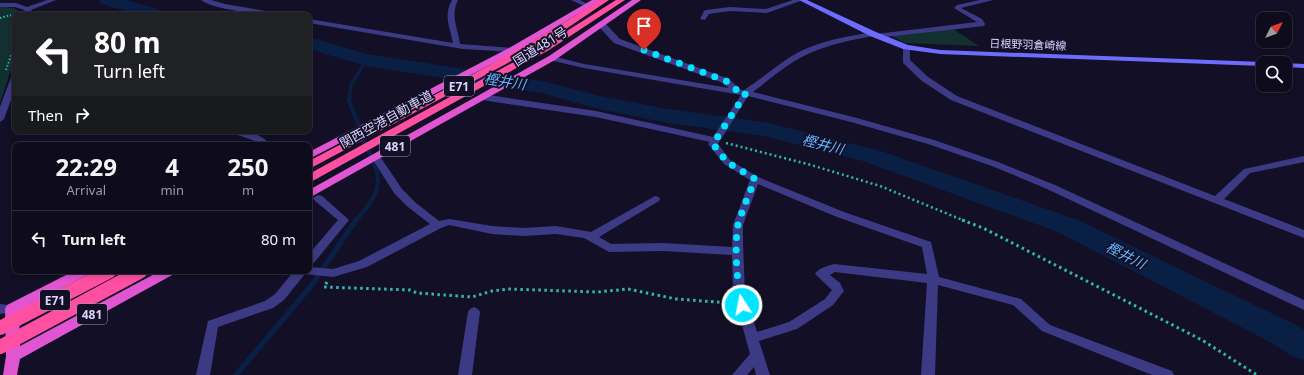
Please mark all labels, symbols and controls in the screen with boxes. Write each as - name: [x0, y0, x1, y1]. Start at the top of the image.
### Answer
- pin: [627, 9, 661, 50]
- north arrow: [1256, 12, 1292, 48]
- map controls: [1256, 12, 1292, 92]
- icon: arrive: [633, 15, 655, 37]
- street label: 国道481号: [509, 22, 571, 70]
- text: 80 m: [94, 23, 161, 61]
- icon: left: [28, 28, 80, 80]
- street label: 日根野羽倉崎線: [989, 35, 1067, 53]
- button: search: [1256, 56, 1292, 92]
- text: Turn left: [94, 59, 165, 83]
- water label: 樫井川: [483, 68, 529, 94]
- road number: E71: [444, 76, 474, 96]
- street label: 関西空港自動車道: [336, 86, 436, 152]
- icon: right: [71, 104, 93, 126]
- text: Then: [28, 105, 63, 125]
- water label: 樫井川: [800, 130, 848, 159]
- road number: 481: [380, 136, 410, 156]
- text: 22:29: [55, 150, 117, 183]
- text: 4: [165, 150, 179, 183]
- text: 250: [227, 150, 269, 183]
- text: Arrival: [66, 181, 106, 199]
- text: min: [160, 181, 184, 199]
- text: m: [242, 181, 254, 199]
- icon: left: [28, 228, 50, 250]
- text: Turn left: [62, 229, 126, 249]
- text: 80 m: [261, 229, 296, 249]
- water label: 樫井川: [1103, 237, 1151, 274]
- position arrow: [721, 284, 763, 326]
- road number: E71: [40, 290, 70, 310]
- road number: 481: [77, 304, 107, 324]

